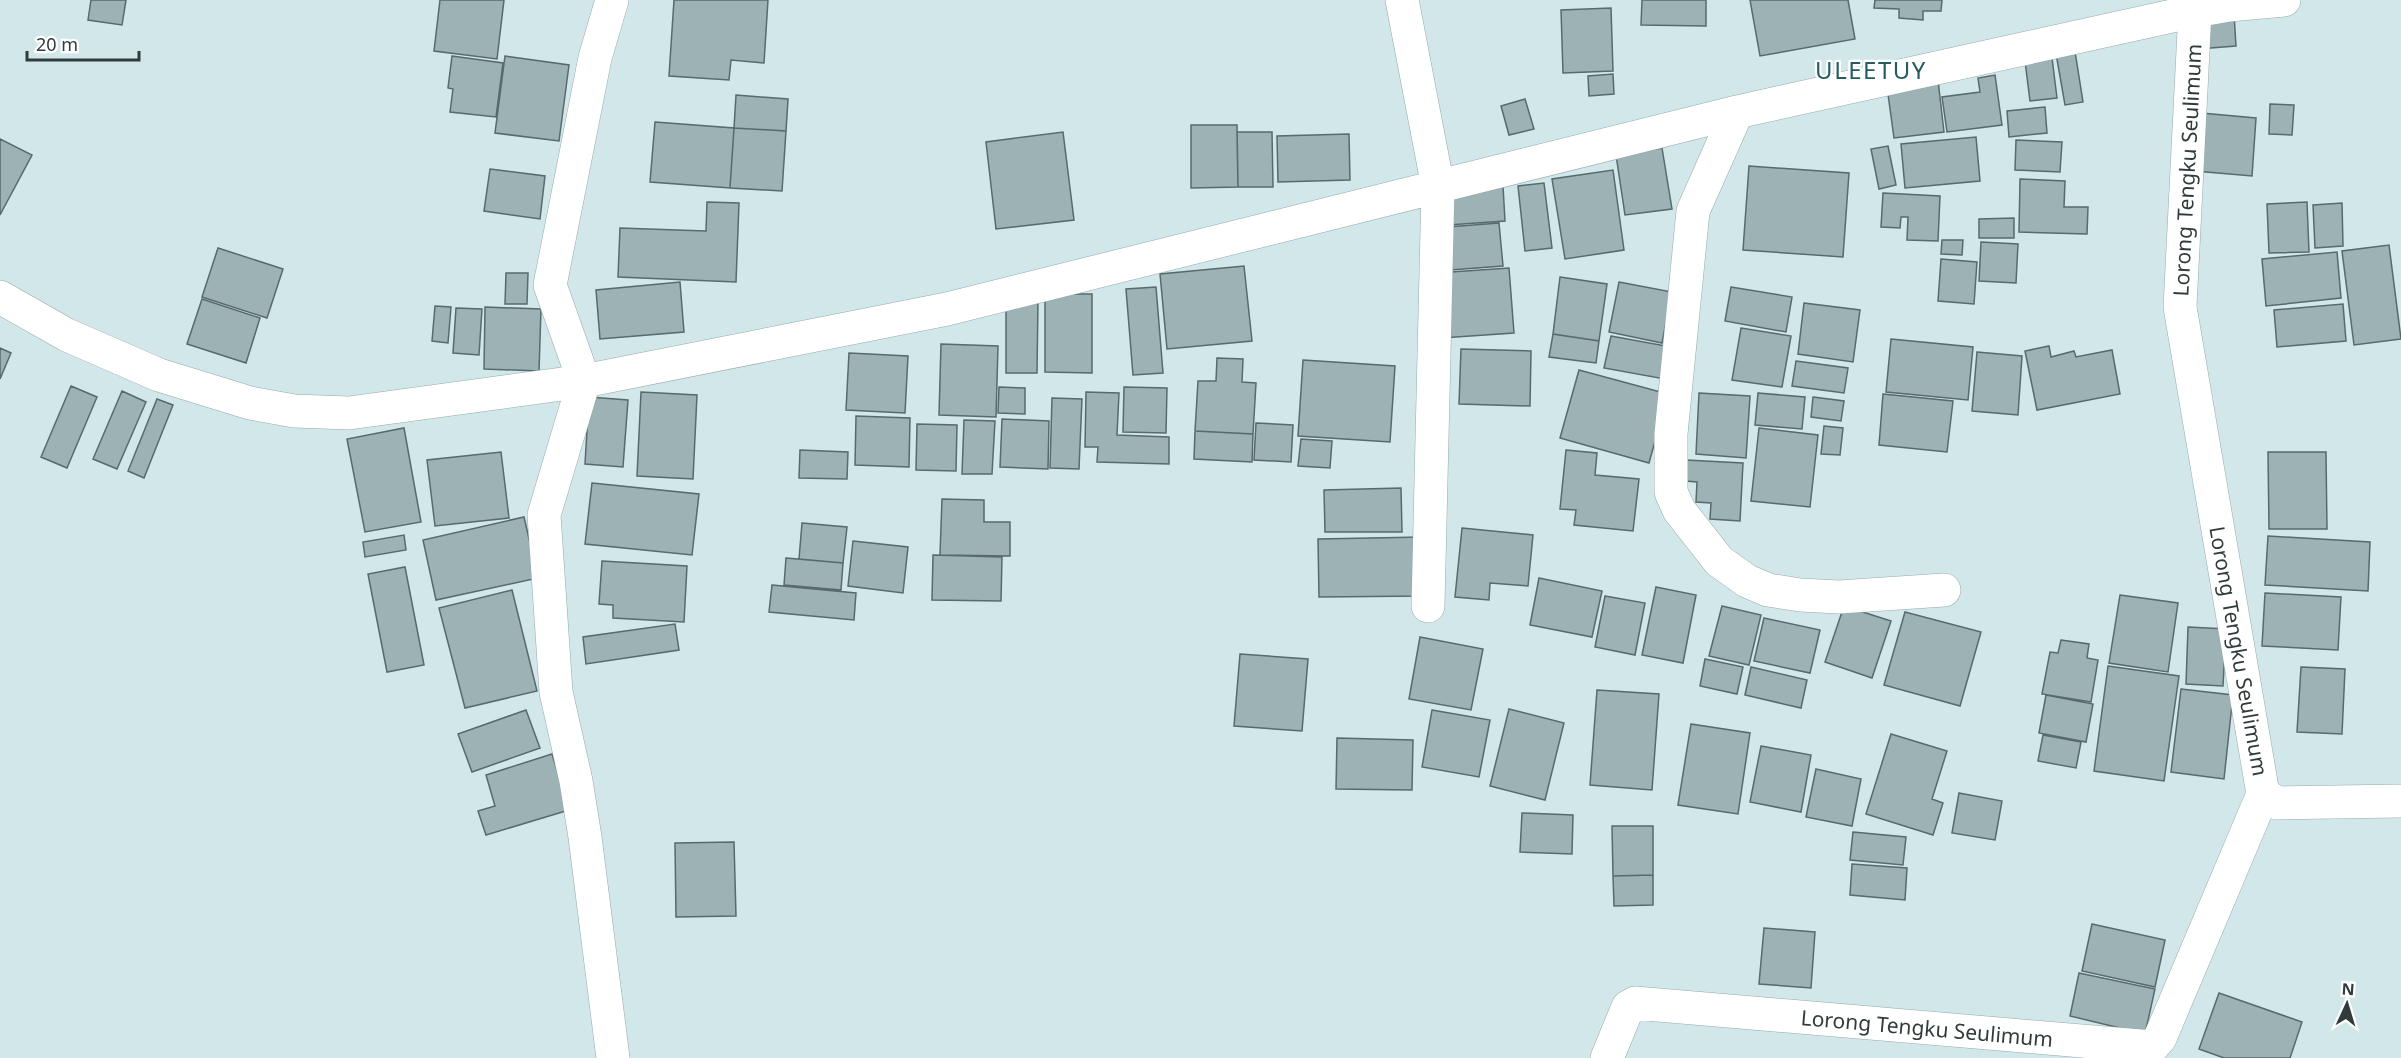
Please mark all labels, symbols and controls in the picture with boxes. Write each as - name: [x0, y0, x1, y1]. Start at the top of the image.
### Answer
- scale bar: [27, 24, 140, 62]
- text: 20 m: [36, 32, 78, 56]
- street label: Lorong Tengku Seulimum: [2166, 43, 2208, 297]
- district label: ULEETUY: [1815, 53, 1927, 86]
- street label: Lorong Tengku Seulimum: [2203, 524, 2275, 778]
- north arrow: [2317, 974, 2377, 1034]
- text: N: [2341, 978, 2355, 1000]
- street label: Lorong Tengku Seulimum: [1800, 1003, 2054, 1053]

